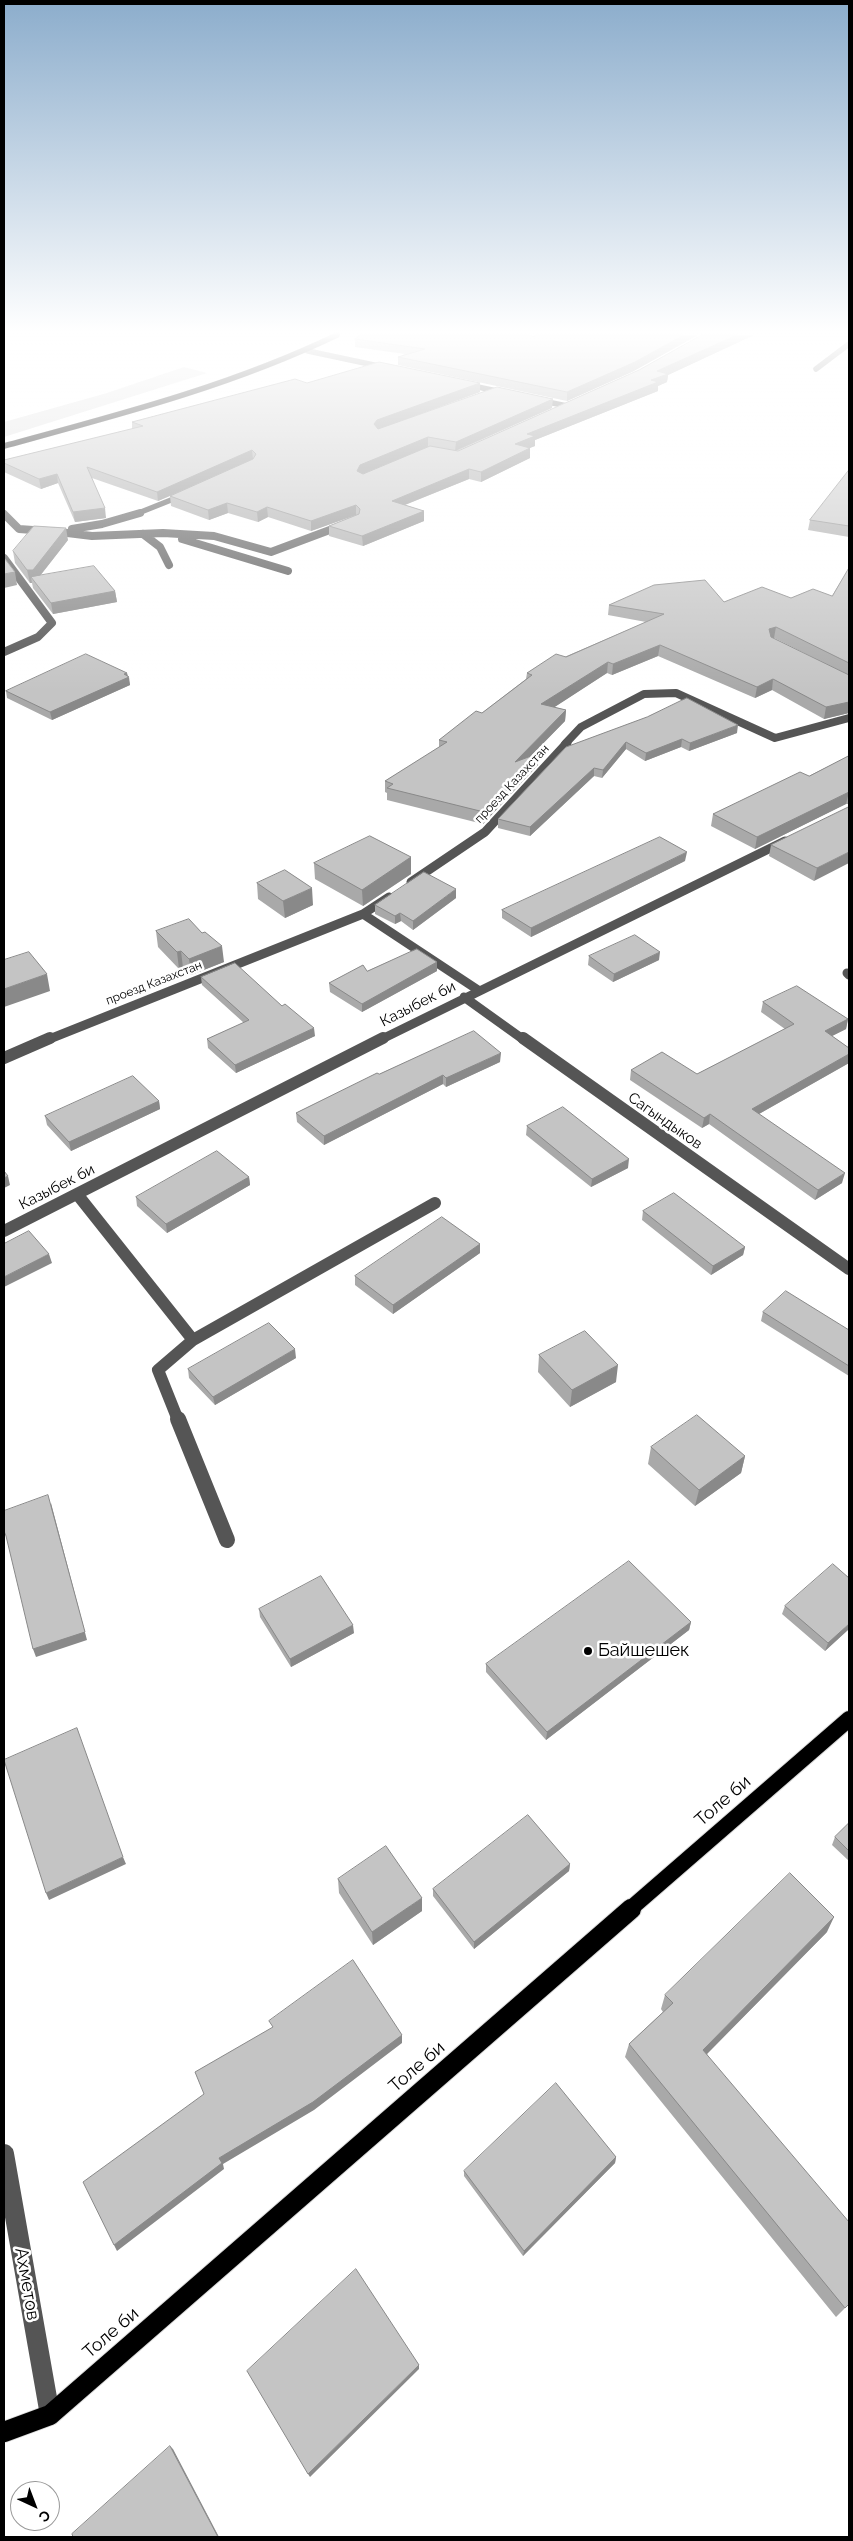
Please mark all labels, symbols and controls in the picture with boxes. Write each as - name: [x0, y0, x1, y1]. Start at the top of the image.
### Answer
- street label: проезд Казахстан: [472, 742, 552, 826]
- street label: проезд Казахстан: [104, 958, 204, 1008]
- street label: Казыбек би: [377, 977, 459, 1031]
- street label: Сагындыков: [624, 1089, 706, 1153]
- street label: Казыбек би: [16, 1160, 98, 1214]
- place label: Байшешек: [598, 1640, 689, 1662]
- marker: Байшешек: [582, 1645, 594, 1657]
- street label: Толе би: [691, 1771, 755, 1831]
- street label: Толе би: [385, 2037, 449, 2097]
- street label: Ахметов: [10, 2246, 44, 2322]
- street label: Толе би: [79, 2303, 143, 2363]
- north arrow: [10, 2481, 60, 2531]
- text: С: [36, 2507, 54, 2525]

